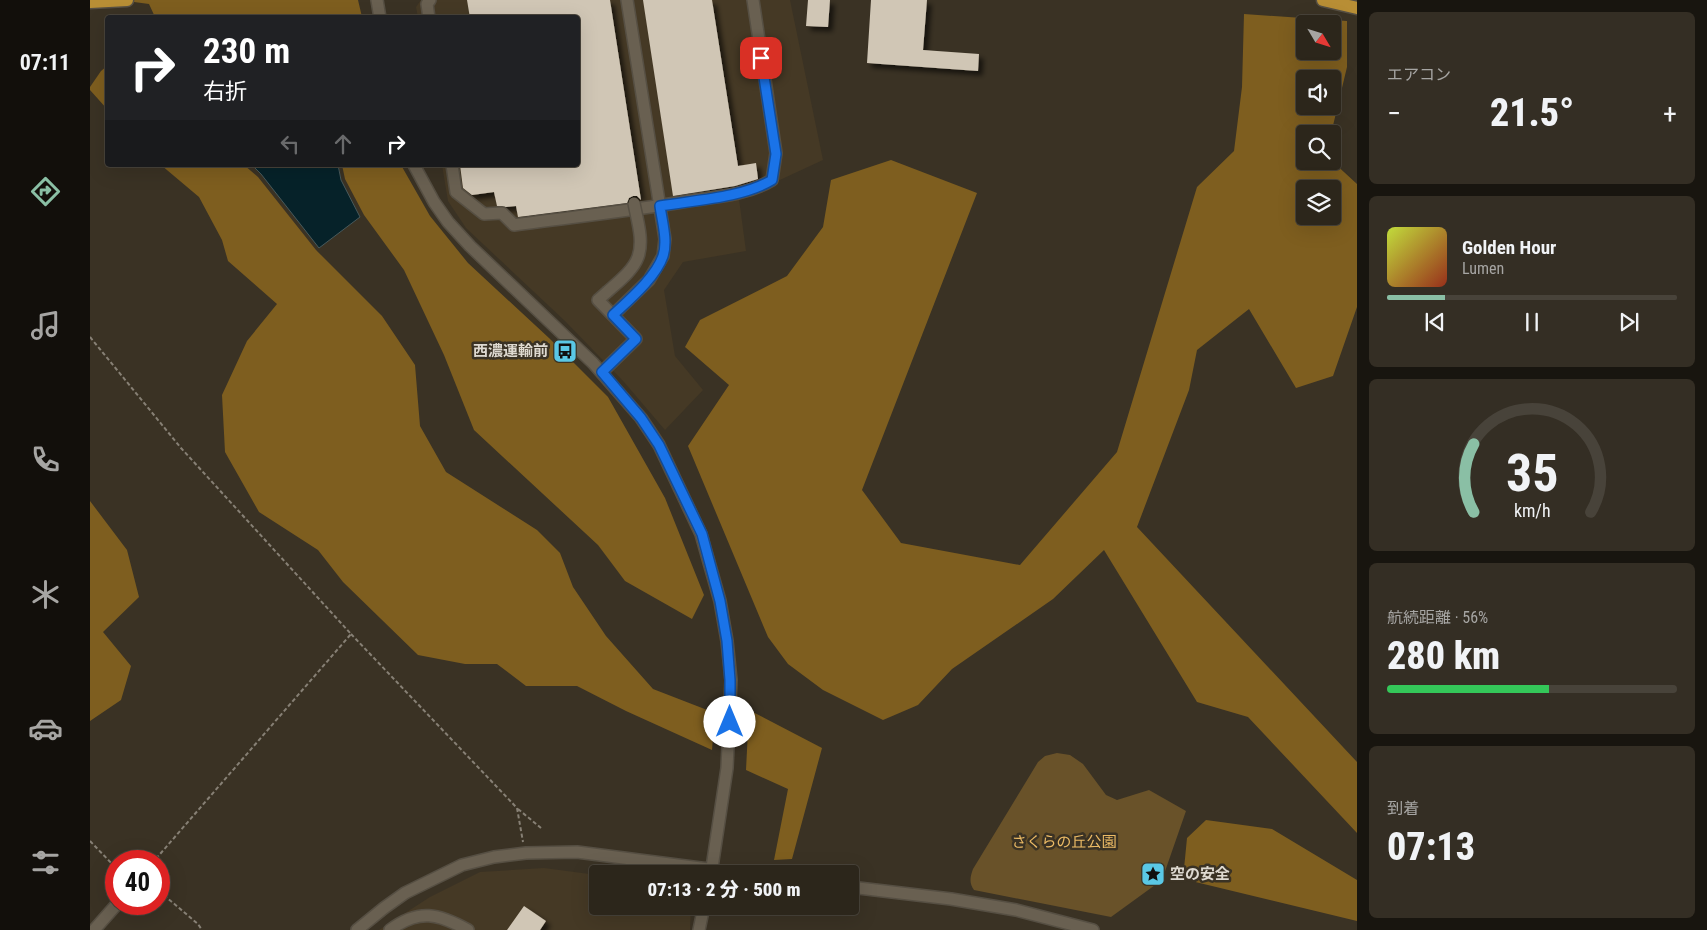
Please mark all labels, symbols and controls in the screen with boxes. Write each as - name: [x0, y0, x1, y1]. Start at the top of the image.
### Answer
- north arrow: [1296, 15, 1341, 60]
- map controls: [1296, 15, 1341, 225]
- text: 230 m: [203, 31, 290, 72]
- icon: right: [120, 35, 185, 100]
- pin: [740, 37, 782, 79]
- icon: arrive: [747, 44, 775, 72]
- text: 07:11: [20, 50, 70, 75]
- text: エアコン: [1387, 65, 1451, 84]
- button: sound: [1296, 70, 1341, 115]
- text: 右折: [203, 79, 247, 104]
- text: 21.5°: [1490, 91, 1574, 135]
- text: −: [1387, 97, 1401, 130]
- text: +: [1663, 97, 1677, 130]
- button: search: [1296, 125, 1341, 170]
- icon: left: [276, 130, 304, 158]
- icon: ahead: [329, 130, 357, 158]
- icon: right: [382, 130, 410, 158]
- icon: directions: [28, 174, 63, 209]
- button: layers: [1296, 180, 1341, 225]
- text: Golden Hour: [1462, 236, 1556, 259]
- text: Lumen: [1462, 259, 1504, 278]
- icon: music: [28, 308, 63, 343]
- icon: previous: [1421, 308, 1449, 336]
- icon: pause: [1518, 308, 1546, 336]
- icon: next: [1615, 308, 1643, 336]
- bus stop icon: 西濃運輸前: [552, 338, 578, 364]
- place label: 西濃運輸前: [473, 342, 548, 360]
- icon: phone: [28, 442, 63, 477]
- text: 35: [1506, 443, 1558, 504]
- text: km/h: [1514, 500, 1550, 521]
- icon: climate: [28, 577, 63, 612]
- text: 航続距離 · 56%: [1387, 608, 1488, 627]
- text: 280 km: [1387, 634, 1500, 678]
- position arrow: [703, 695, 755, 747]
- icon: car: [28, 711, 63, 746]
- text: 到着: [1387, 799, 1419, 818]
- text: 07:13: [1387, 825, 1475, 869]
- park label: さくらの丘公園: [1011, 833, 1117, 851]
- icon: filters: [28, 845, 63, 880]
- speed limit sign: 40: [105, 850, 170, 915]
- place icon: 空の安全: [1140, 861, 1166, 887]
- place label: 空の安全: [1170, 865, 1230, 883]
- text: 07:13 · 2 分 · 500 m: [647, 878, 801, 901]

